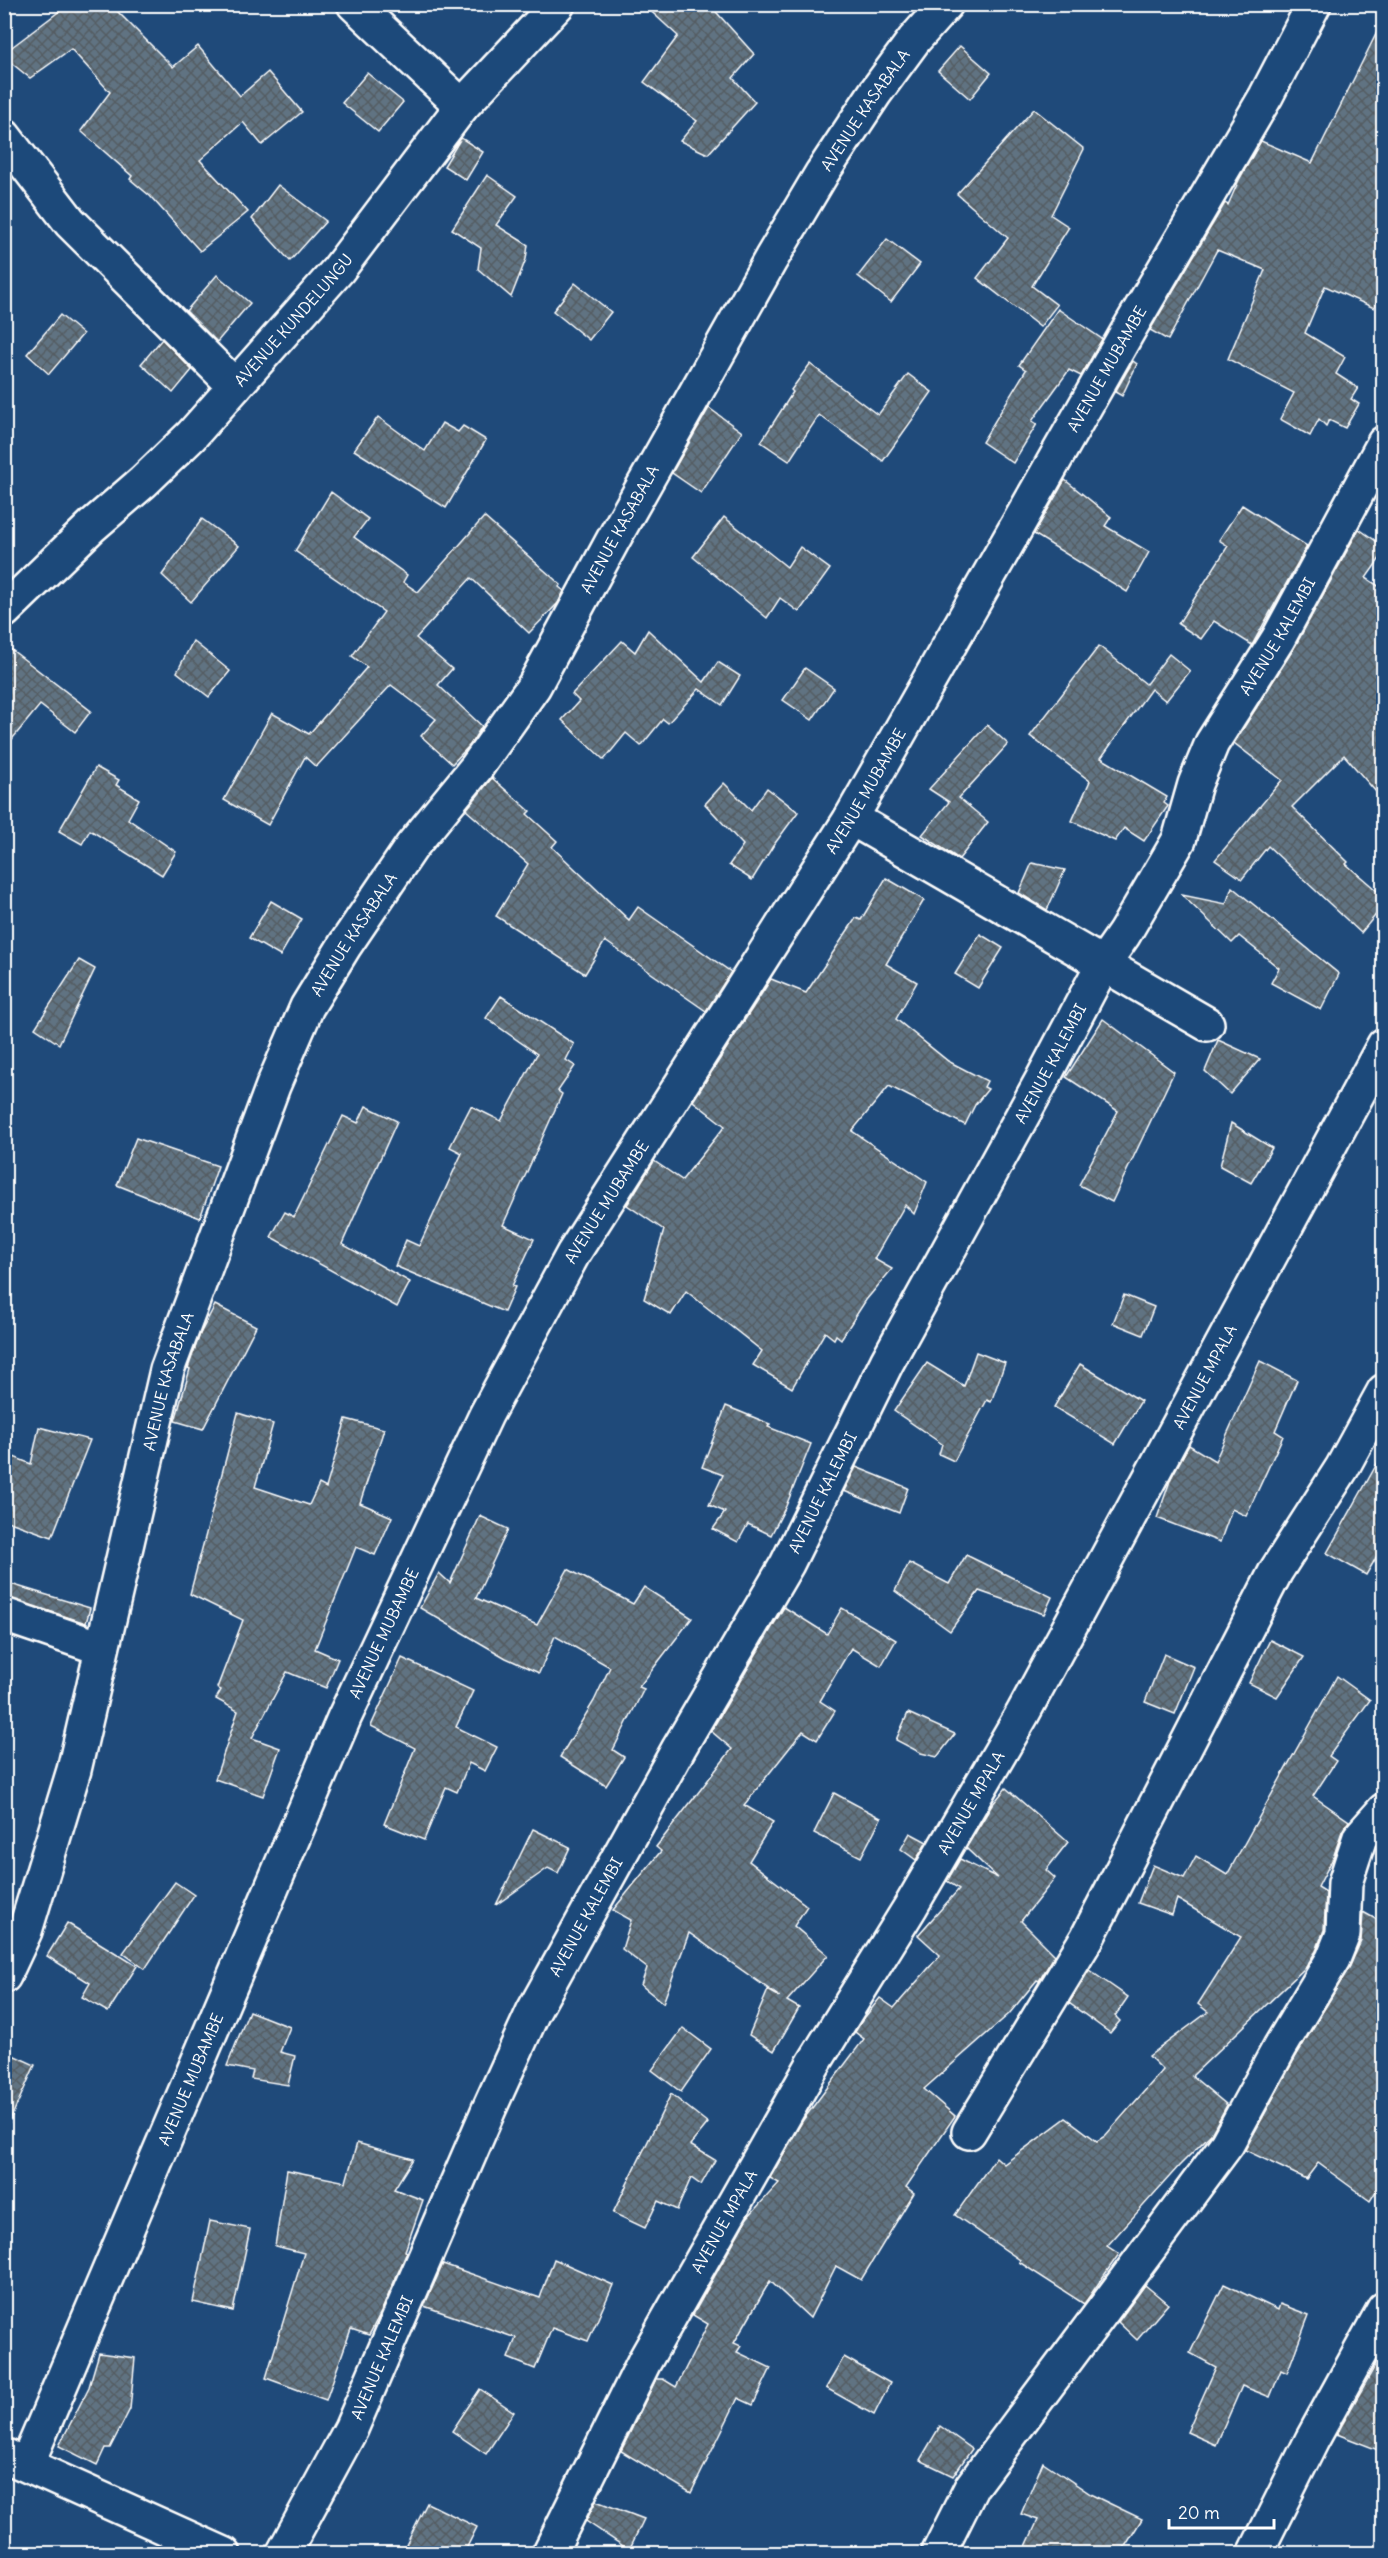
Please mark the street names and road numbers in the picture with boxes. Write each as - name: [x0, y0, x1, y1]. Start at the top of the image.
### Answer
- street label: AVENUE KASABALA: [816, 45, 914, 175]
- street label: AVENUE KUNDELUNGU: [230, 250, 357, 390]
- street label: AVENUE MUBAMBE: [1063, 302, 1151, 436]
- street label: AVENUE KASABALA: [576, 462, 663, 597]
- street label: AVENUE KALEMBI: [1235, 574, 1319, 699]
- street label: AVENUE MUBAMBE: [821, 725, 910, 857]
- street label: AVENUE KASABALA: [306, 869, 401, 1000]
- street label: AVENUE KALEMBI: [1010, 1000, 1090, 1127]
- street label: AVENUE MUBAMBE: [560, 1137, 653, 1267]
- street label: AVENUE KASABALA: [139, 1309, 198, 1453]
- street label: AVENUE MPALA: [1168, 1321, 1241, 1433]
- street label: AVENUE KALEMBI: [784, 1429, 861, 1557]
- street label: AVENUE MUBAMBE: [344, 1565, 423, 1702]
- street label: AVENUE MPALA: [933, 1748, 1009, 1858]
- street label: AVENUE KALEMBI: [545, 1854, 627, 1980]
- street label: AVENUE MUBAMBE: [153, 2010, 227, 2149]
- street label: AVENUE MPALA: [687, 2166, 761, 2277]
- street label: AVENUE KALEMBI: [346, 2293, 417, 2423]

